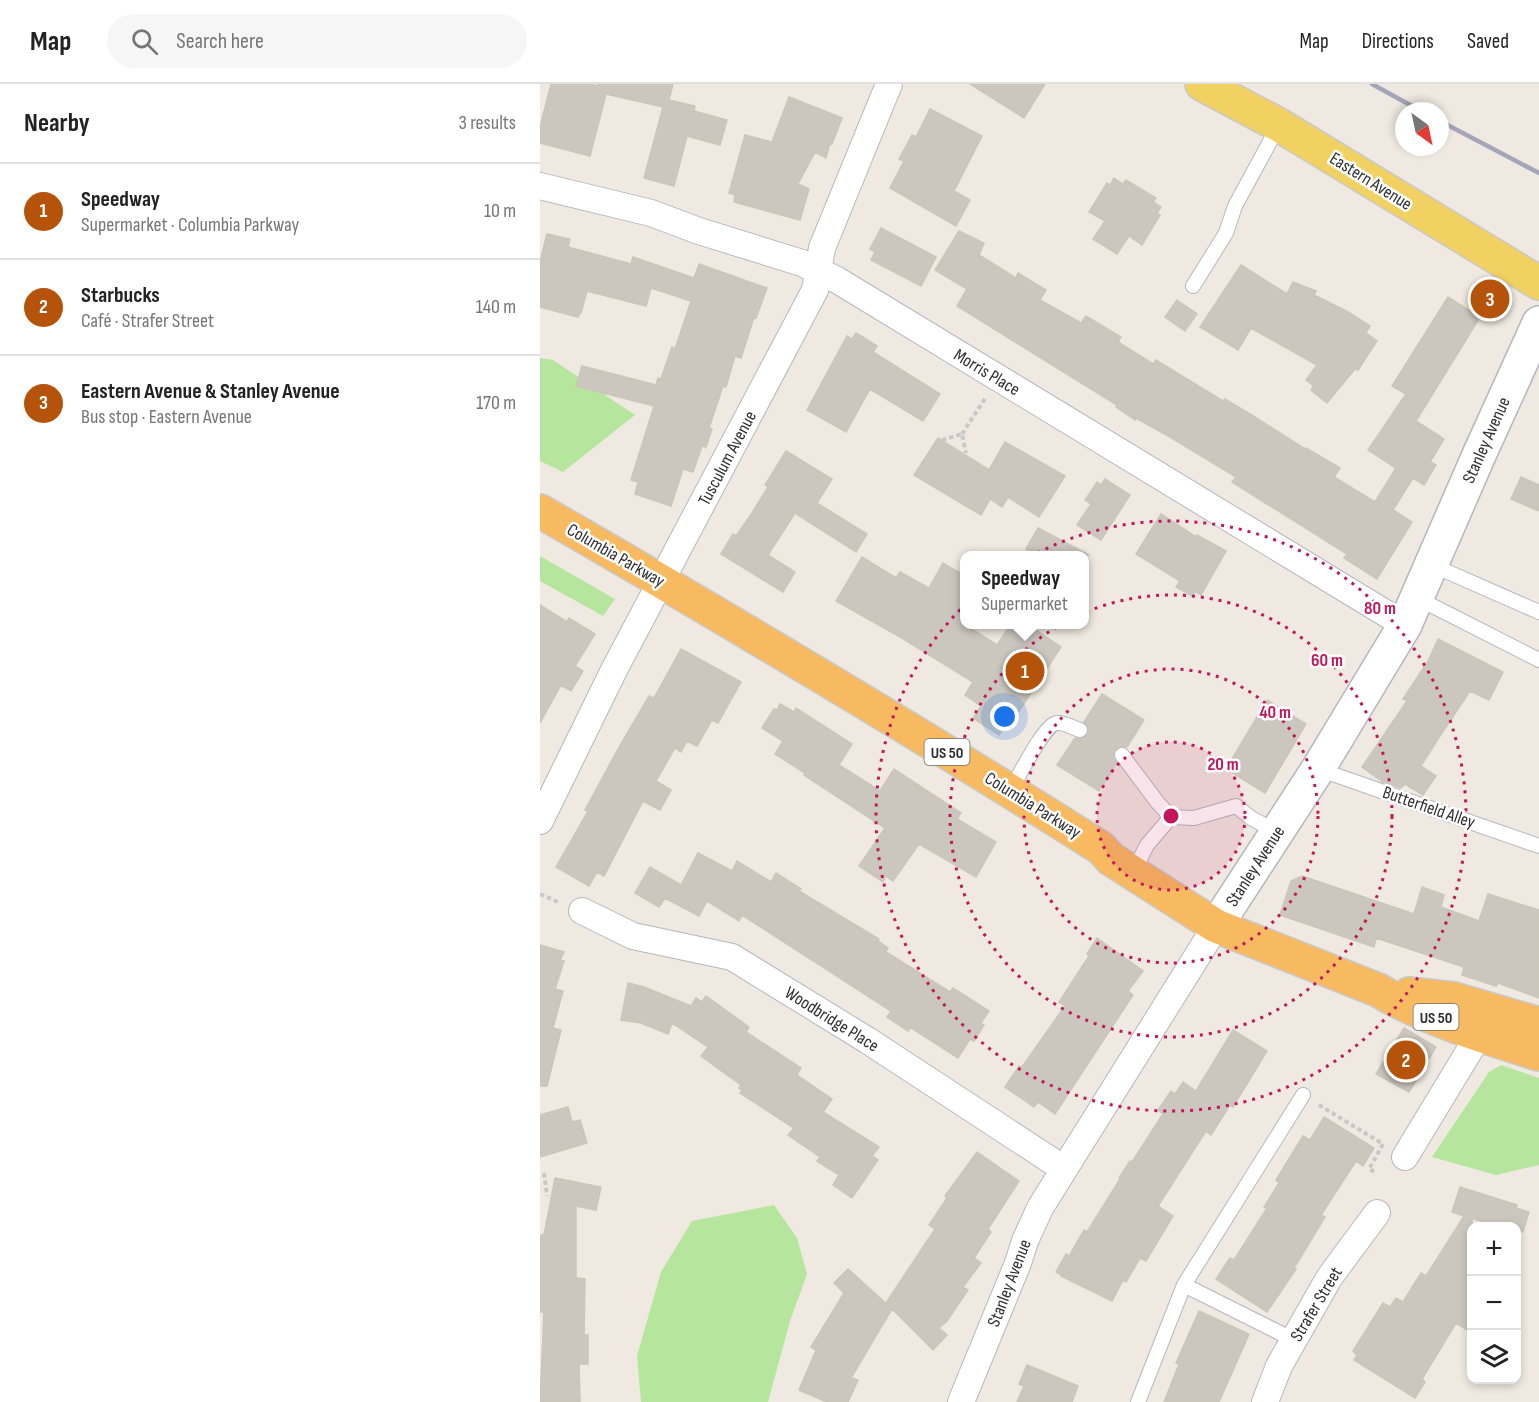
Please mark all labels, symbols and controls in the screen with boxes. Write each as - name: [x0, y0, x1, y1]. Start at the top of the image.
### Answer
- search box: [107, 14, 527, 68]
- text: Map: [30, 25, 71, 58]
- icon: search: [128, 25, 161, 58]
- text: Search here: [176, 28, 264, 55]
- text: Map: [1299, 29, 1329, 54]
- text: Directions: [1362, 29, 1434, 54]
- text: Saved: [1467, 29, 1509, 54]
- north arrow: [1395, 102, 1449, 156]
- text: Nearby: [24, 108, 90, 139]
- text: 3 results: [459, 111, 516, 135]
- street label: Eastern Avenue: [1326, 148, 1416, 215]
- text: Speedway: [81, 186, 160, 213]
- text: 1: [40, 199, 47, 223]
- text: 10 m: [484, 199, 516, 223]
- text: Supermarket · Columbia Parkway: [81, 213, 299, 237]
- pin: 3: [1470, 276, 1510, 322]
- text: Starbucks: [81, 282, 160, 309]
- text: 2: [39, 295, 48, 319]
- text: 140 m: [476, 295, 516, 319]
- text: Café · Strafer Street: [81, 309, 214, 333]
- street label: Morris Place: [950, 345, 1024, 400]
- text: Eastern Avenue & Stanley Avenue: [81, 378, 340, 405]
- text: 3: [39, 391, 48, 415]
- text: 170 m: [476, 391, 516, 415]
- street label: Stanley Avenue: [1458, 394, 1515, 487]
- text: Bus stop · Eastern Avenue: [81, 405, 252, 429]
- street label: Tusculum Avenue: [694, 407, 761, 509]
- street label: Columbia Parkway: [563, 519, 668, 592]
- popup: [960, 551, 1089, 629]
- text: Speedway: [981, 565, 1060, 592]
- text: Supermarket: [981, 592, 1068, 616]
- text: 80 m: [1364, 598, 1396, 619]
- pin: 1: [1006, 648, 1044, 694]
- text: 60 m: [1311, 650, 1343, 671]
- your location: [990, 702, 1019, 731]
- text: 40 m: [1259, 702, 1291, 723]
- road number: US 50: [924, 739, 970, 765]
- text: 20 m: [1207, 754, 1239, 775]
- street label: Columbia Parkway: [981, 768, 1085, 843]
- street label: Butterfield Alley: [1380, 782, 1478, 833]
- centre of rings: [1161, 806, 1181, 826]
- street label: Stanley Avenue: [1222, 822, 1289, 911]
- street label: Woodbridge Place: [781, 982, 883, 1057]
- road number: US 50: [1414, 1004, 1458, 1030]
- pin: 2: [1386, 1038, 1426, 1082]
- map controls: [1467, 1222, 1521, 1384]
- button: +: [1467, 1222, 1521, 1276]
- street label: Stanley Avenue: [983, 1236, 1036, 1330]
- street label: Strafer Street: [1286, 1263, 1347, 1345]
- button: −: [1467, 1276, 1521, 1330]
- button: layers: [1467, 1330, 1521, 1384]

